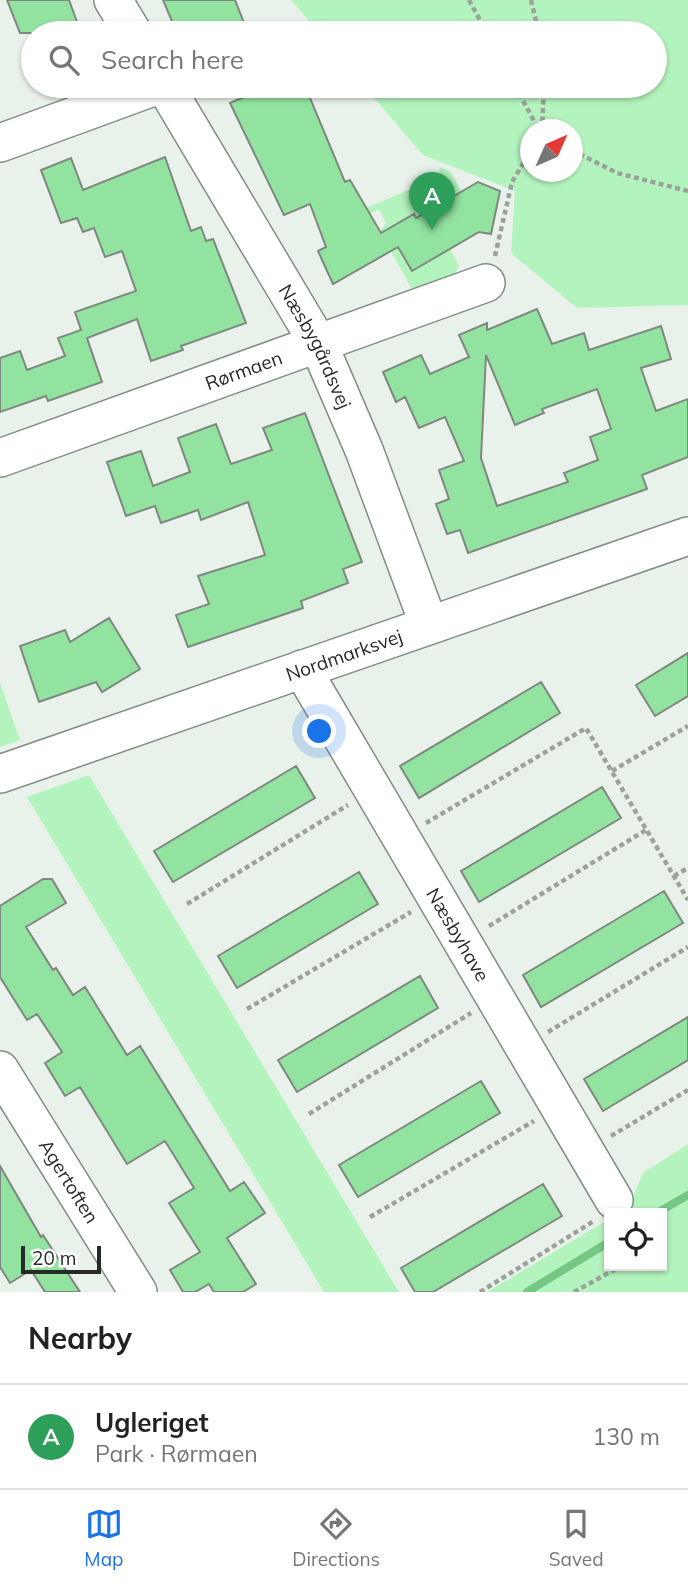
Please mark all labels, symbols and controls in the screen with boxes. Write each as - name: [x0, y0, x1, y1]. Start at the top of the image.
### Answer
- search box: [21, 21, 667, 98]
- icon: search: [45, 41, 83, 79]
- text: Search here: [101, 43, 244, 76]
- north arrow: [520, 119, 583, 182]
- pin: A: [409, 172, 455, 230]
- street label: Næsbygårdsvej: [274, 280, 357, 412]
- street label: Rørmaen: [202, 345, 286, 395]
- street label: Nordmarksvej: [282, 624, 406, 686]
- your location: [302, 714, 336, 748]
- street label: Næsbyhave: [421, 883, 495, 986]
- street label: Agertoften: [34, 1135, 104, 1228]
- map controls: [604, 1208, 667, 1271]
- button: locate: [604, 1208, 667, 1271]
- scale bar: [21, 1243, 102, 1275]
- text: 20 m: [32, 1246, 76, 1270]
- text: Nearby: [28, 1319, 132, 1357]
- text: Ugleriget: [95, 1406, 209, 1439]
- text: A: [42, 1422, 60, 1451]
- text: 130 m: [592, 1422, 660, 1451]
- text: Park · Rørmaen: [95, 1439, 258, 1468]
- tab: Map: [84, 1505, 123, 1571]
- tab: Directions: [292, 1505, 380, 1571]
- tab: Saved: [549, 1505, 604, 1571]

